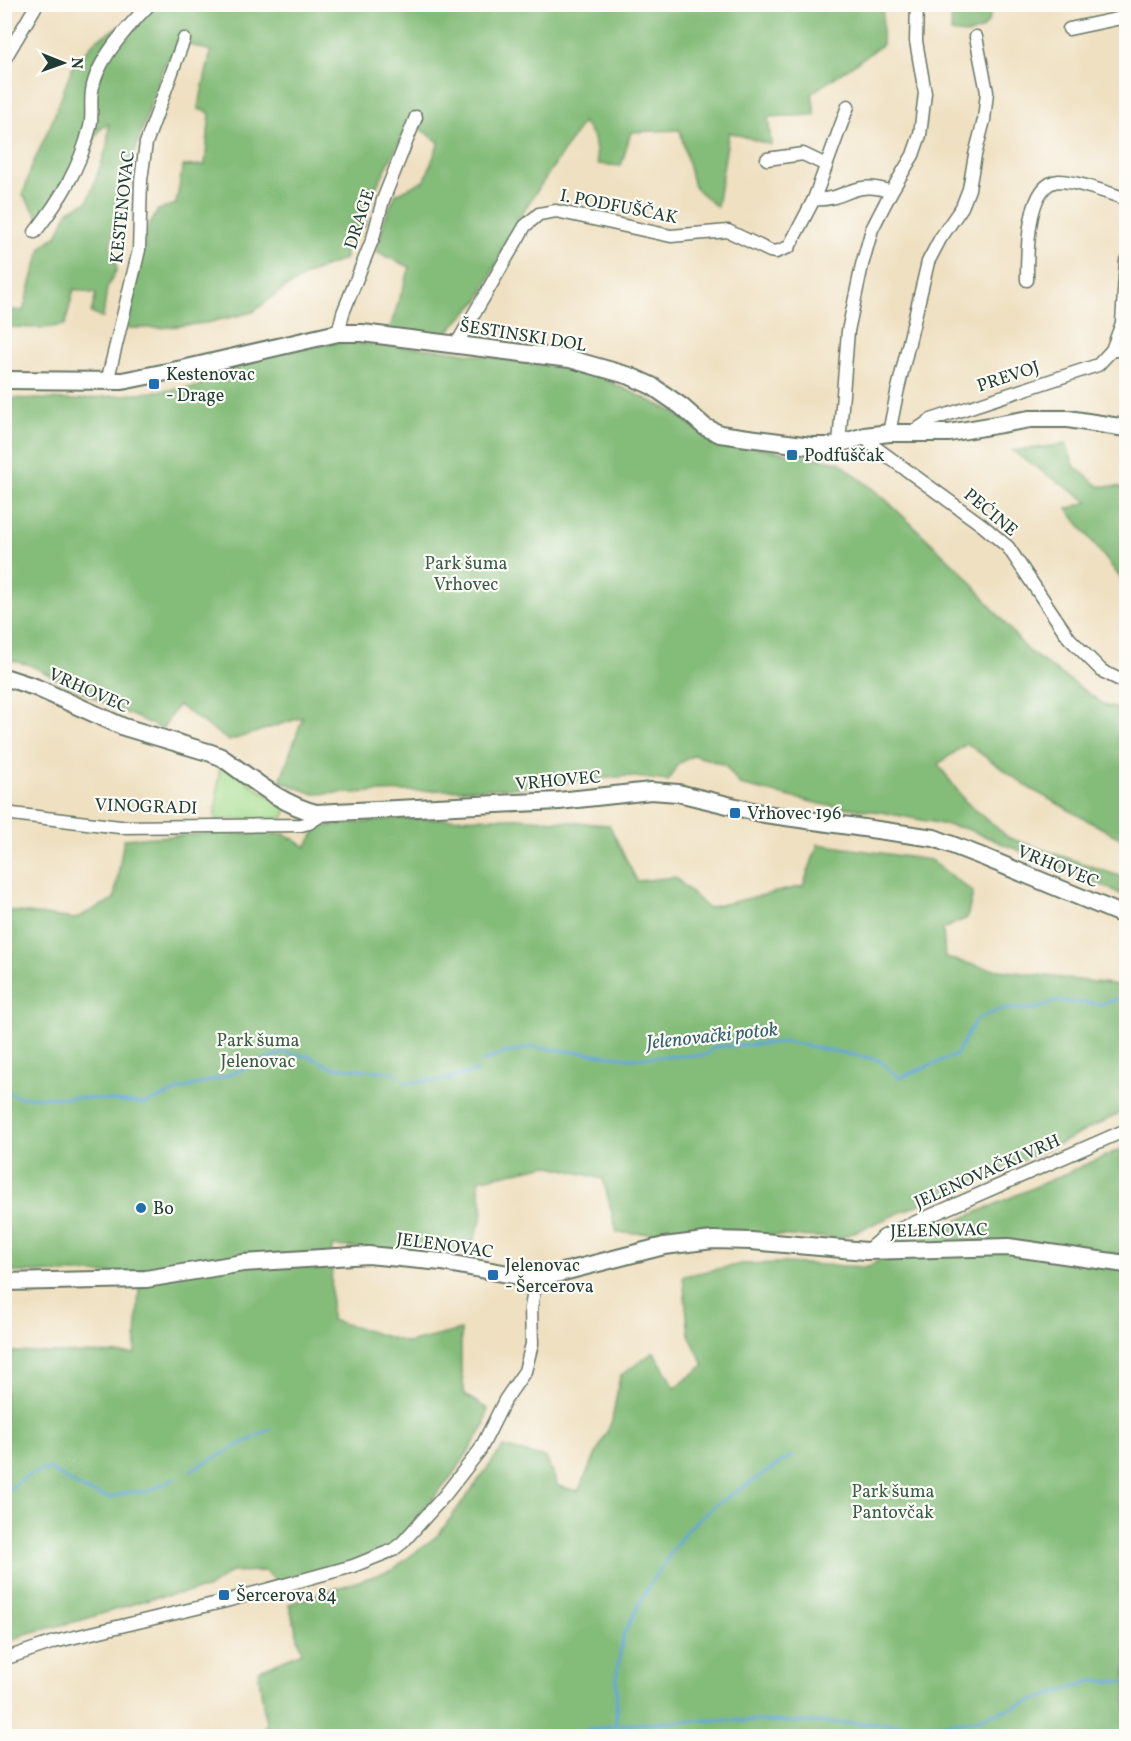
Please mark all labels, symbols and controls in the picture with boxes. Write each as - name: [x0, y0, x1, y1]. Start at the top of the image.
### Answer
- north arrow: [33, 33, 93, 93]
- text: N: [65, 57, 87, 70]
- street label: KESTENOVAC: [105, 150, 142, 265]
- street label: I. PODFUŠČAK: [558, 184, 680, 231]
- street label: DRAGE: [339, 186, 382, 253]
- street label: ŠESTINSKI DOL: [457, 314, 588, 359]
- street label: PREVOJ: [974, 356, 1043, 399]
- place label: Kestenovac - Drage: [166, 363, 255, 409]
- marker: Kestenovac - Drage: [147, 377, 161, 391]
- place label: Podfuščak: [804, 444, 885, 469]
- marker: Podfuščak: [785, 448, 799, 462]
- street label: PEĆINE: [958, 483, 1023, 543]
- park label: Park šuma Vrhovec: [424, 552, 508, 598]
- street label: VRHOVEC: [44, 662, 133, 720]
- street label: VRHOVEC: [514, 765, 602, 798]
- street label: VINOGRADI: [94, 793, 198, 822]
- place label: Vrhovec 196: [747, 802, 841, 827]
- marker: Vrhovec 196: [728, 806, 742, 820]
- street label: VRHOVEC: [1013, 840, 1102, 895]
- water label: Jelenovački potok: [643, 1016, 779, 1058]
- park label: Park šuma Jelenovac: [216, 1029, 300, 1075]
- street label: JELENOVAČKI VRH: [911, 1129, 1065, 1216]
- place label: Bo: [153, 1197, 174, 1222]
- marker: Bo: [134, 1201, 148, 1215]
- street label: JELENOVAC: [890, 1218, 988, 1245]
- street label: JELENOVAC: [395, 1227, 495, 1266]
- place label: Jelenovac - Šercerova: [505, 1254, 594, 1300]
- marker: Jelenovac - Šercerova: [486, 1268, 500, 1282]
- park label: Park šuma Pantovčak: [851, 1480, 935, 1526]
- place label: Šercerova 84: [236, 1584, 337, 1609]
- marker: Šercerova 84: [217, 1588, 231, 1602]

